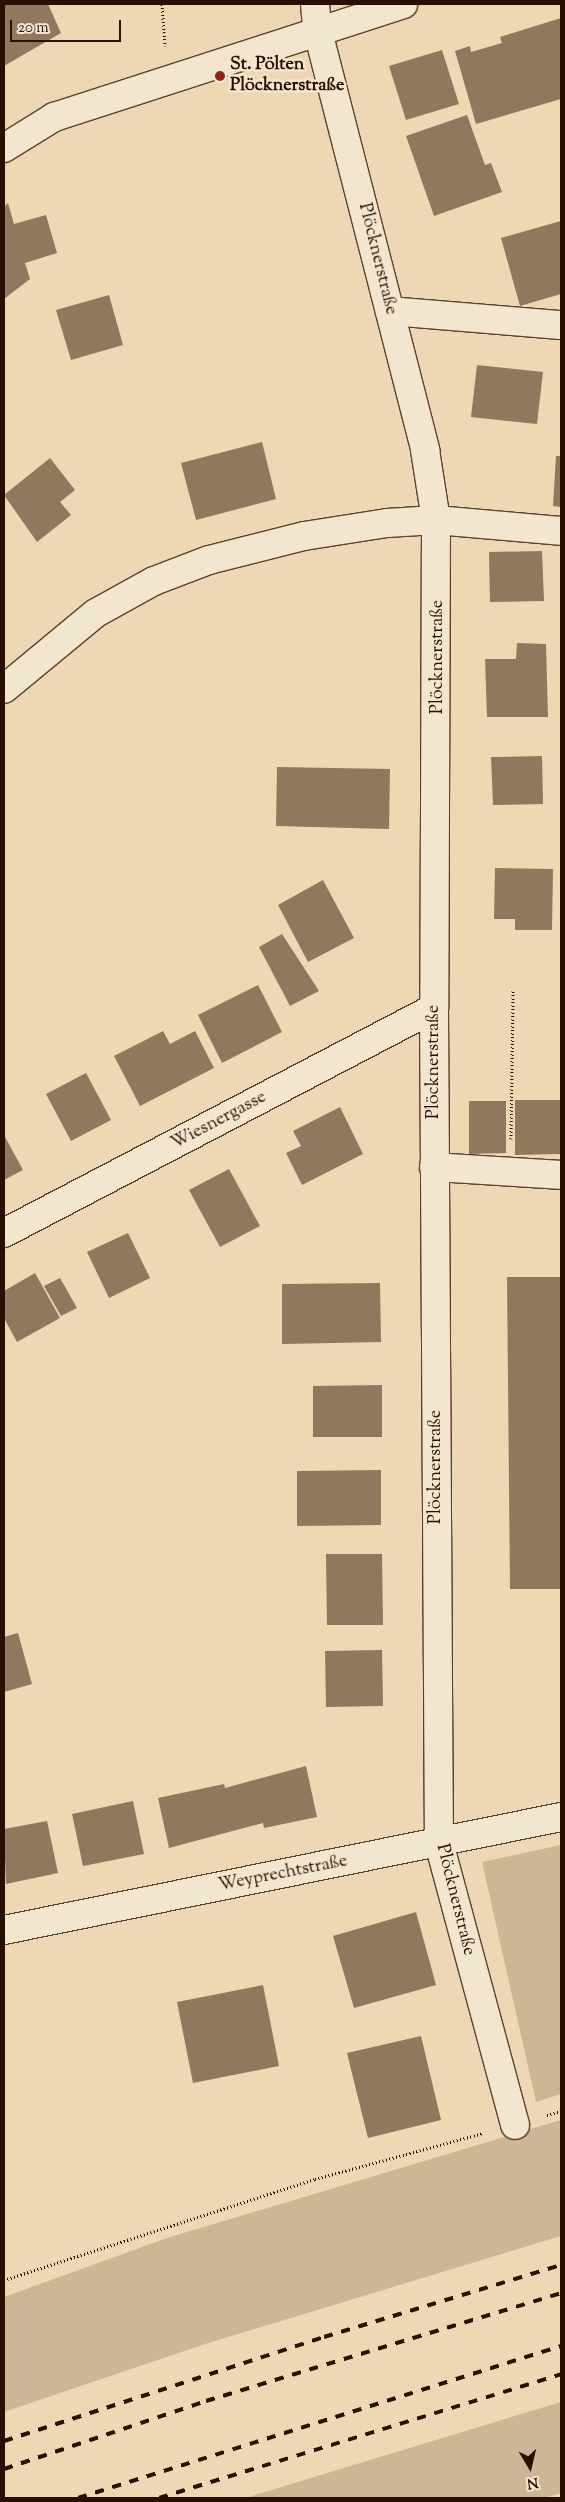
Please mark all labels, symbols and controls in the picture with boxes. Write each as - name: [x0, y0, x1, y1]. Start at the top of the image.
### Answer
- scale bar: [12, 10, 124, 42]
- text: 20 m: [18, 18, 49, 39]
- place label: St. Pölten Plöcknerstraße: [230, 55, 344, 98]
- marker: St. Pölten Plöcknerstraße: [214, 70, 226, 82]
- street label: Plöcknerstraße: [353, 201, 401, 317]
- street label: Plöcknerstraße: [427, 600, 449, 714]
- street label: Plöcknerstraße: [423, 1005, 445, 1119]
- street label: Wiesnergasse: [168, 1087, 270, 1155]
- street label: Plöcknerstraße: [425, 1410, 447, 1524]
- street label: Plöcknerstraße: [431, 1842, 479, 1958]
- street label: Weyprechtstraße: [217, 1851, 349, 1897]
- north arrow: [505, 2442, 555, 2492]
- text: N: [525, 2471, 539, 2493]

